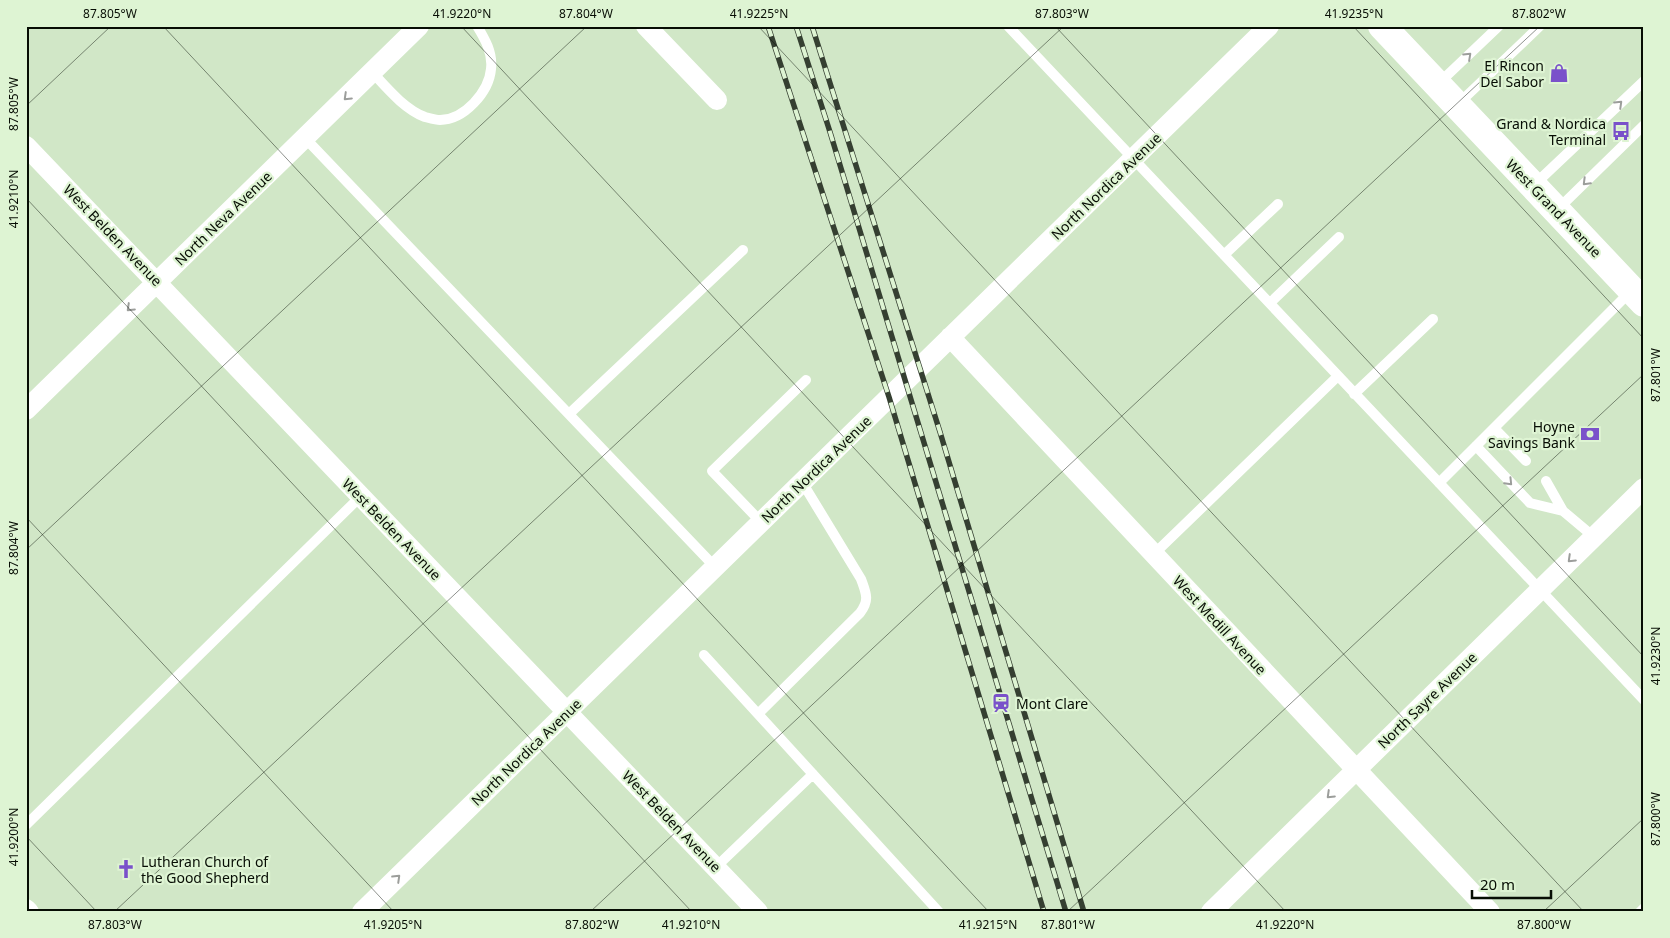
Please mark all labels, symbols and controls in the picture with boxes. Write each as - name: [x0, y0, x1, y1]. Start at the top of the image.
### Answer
- text: 87.805°W: [83, 5, 137, 22]
- text: 41.9220°N: [433, 5, 491, 22]
- text: 87.804°W: [559, 5, 613, 22]
- text: 41.9225°N: [730, 5, 788, 22]
- text: 87.803°W: [1035, 5, 1089, 22]
- text: 41.9235°N: [1325, 5, 1383, 22]
- text: 87.802°W: [1512, 5, 1566, 22]
- one-way arrow: [1462, 53, 1471, 62]
- place label: El Rincon Del Sabor: [1480, 56, 1544, 91]
- shop icon: El Rincon Del Sabor: [1548, 62, 1570, 84]
- text: 87.805°W: [5, 77, 22, 131]
- one-way arrow: [343, 91, 352, 100]
- one-way arrow: [1614, 101, 1623, 110]
- place label: Grand & Nordica Terminal: [1496, 114, 1606, 149]
- bus stop icon: Grand & Nordica Terminal: [1610, 120, 1632, 142]
- street label: North Nordica Avenue: [1047, 128, 1165, 244]
- street label: West Grand Avenue: [1502, 155, 1606, 261]
- street label: North Neva Avenue: [170, 167, 276, 269]
- text: 41.9210°N: [5, 170, 22, 228]
- one-way arrow: [1582, 176, 1591, 185]
- street label: West Belden Avenue: [59, 180, 167, 290]
- one-way arrow: [127, 303, 136, 312]
- text: 87.801°W: [1647, 348, 1664, 402]
- street label: North Nordica Avenue: [757, 411, 875, 527]
- place label: Hoyne Savings Bank: [1488, 417, 1576, 452]
- bank icon: Hoyne Savings Bank: [1579, 423, 1601, 445]
- street label: West Belden Avenue: [338, 474, 446, 584]
- one-way arrow: [1503, 476, 1512, 485]
- text: 87.804°W: [5, 521, 22, 575]
- one-way arrow: [1568, 553, 1577, 562]
- street label: West Medill Avenue: [1169, 571, 1271, 679]
- text: 41.9230°N: [1647, 627, 1664, 685]
- street label: North Sayre Avenue: [1373, 648, 1481, 752]
- station icon: Mont Clare: [990, 692, 1012, 714]
- street label: North Nordica Avenue: [467, 694, 585, 810]
- place label: Mont Clare: [1016, 694, 1088, 713]
- street label: West Belden Avenue: [618, 766, 726, 876]
- one-way arrow: [1327, 789, 1336, 798]
- text: 87.800°W: [1647, 792, 1664, 846]
- text: 41.9200°N: [5, 808, 22, 866]
- place label: Lutheran Church of the Good Shepherd: [141, 852, 269, 887]
- church icon: Lutheran Church of the Good Shepherd: [115, 858, 137, 880]
- scale bar: [1472, 868, 1551, 900]
- text: 20 m: [1480, 874, 1515, 894]
- one-way arrow: [391, 875, 400, 884]
- text: 87.803°W: [88, 916, 142, 933]
- text: 41.9205°N: [364, 916, 422, 933]
- text: 87.802°W: [565, 916, 619, 933]
- text: 41.9210°N: [662, 916, 720, 933]
- text: 41.9215°N: [959, 916, 1017, 933]
- text: 87.801°W: [1041, 916, 1095, 933]
- text: 41.9220°N: [1256, 916, 1314, 933]
- text: 87.800°W: [1517, 916, 1571, 933]

